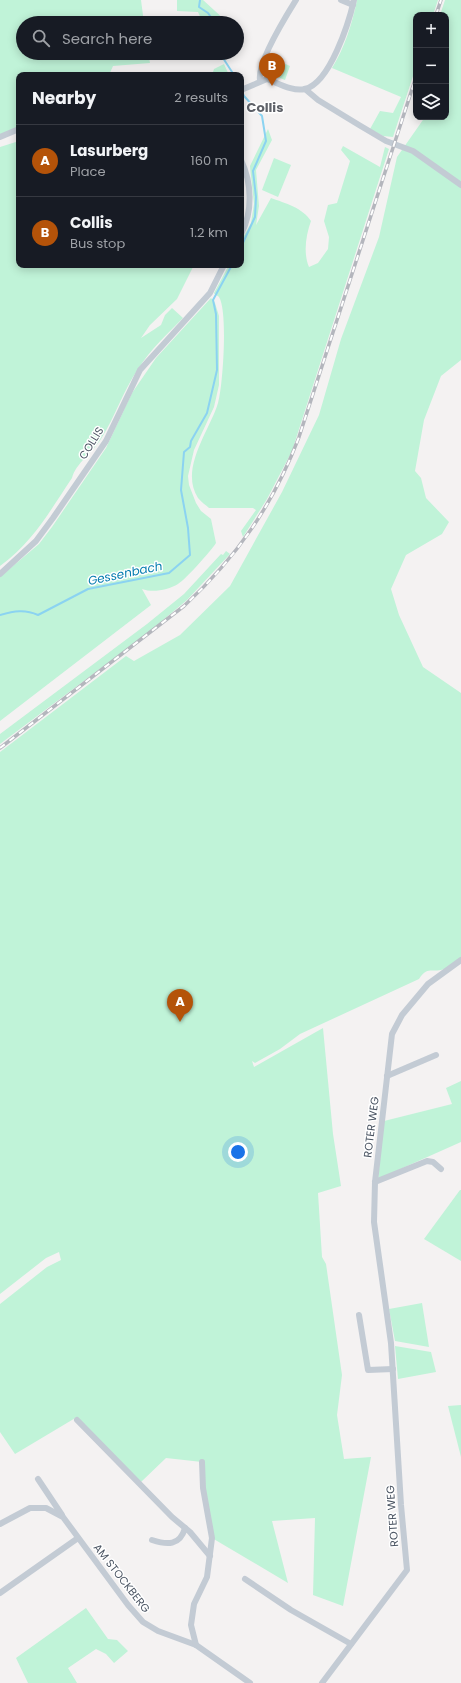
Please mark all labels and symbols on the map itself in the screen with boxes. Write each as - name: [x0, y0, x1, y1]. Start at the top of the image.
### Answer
- pin: B: [259, 53, 285, 86]
- district label: Collis: [247, 98, 283, 117]
- street label: COLLIS: [75, 424, 107, 462]
- water label: Gessenbach: [86, 557, 164, 589]
- pin: A: [167, 989, 193, 1022]
- street label: ROTER WEG: [359, 1095, 383, 1158]
- your location: [228, 1142, 248, 1162]
- street label: ROTER WEG: [382, 1484, 402, 1547]
- street label: AM STOCKBERG: [90, 1540, 154, 1616]

